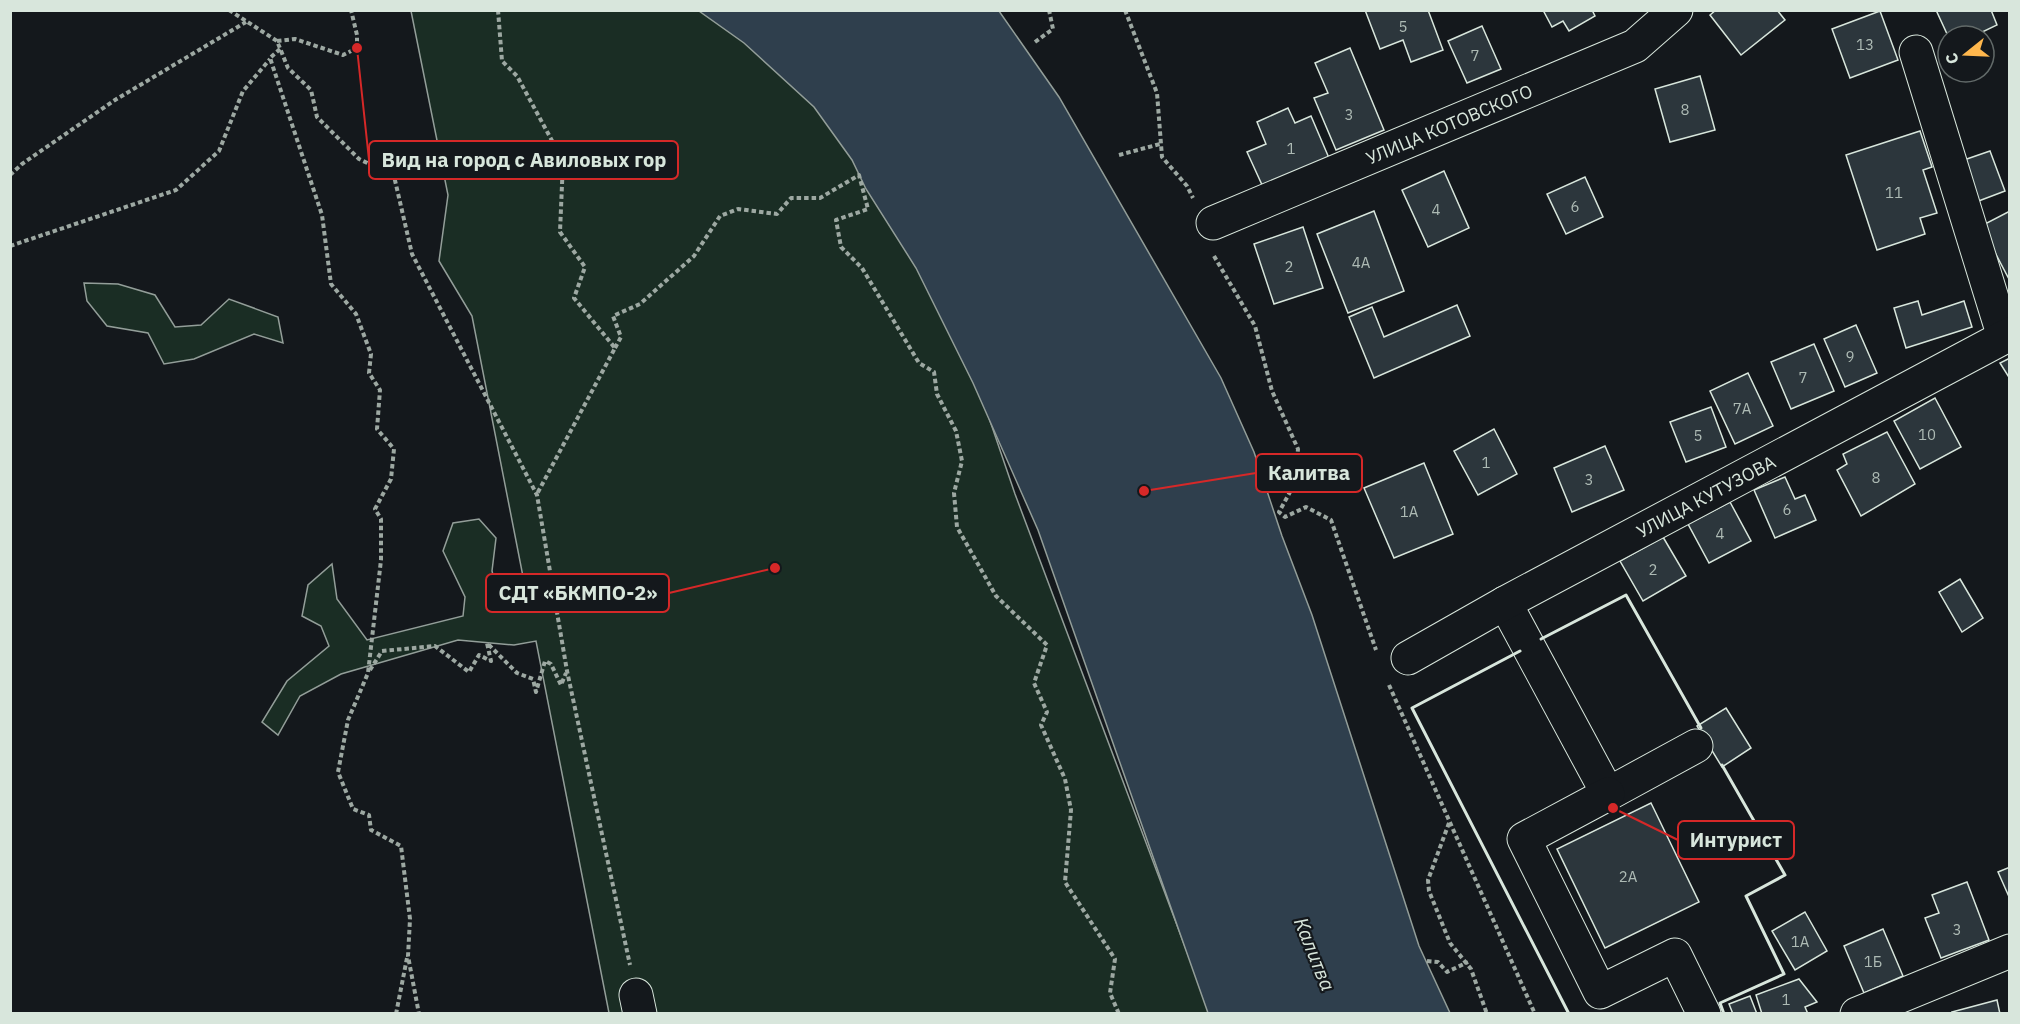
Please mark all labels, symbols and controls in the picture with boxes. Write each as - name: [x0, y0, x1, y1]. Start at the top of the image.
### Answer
- house number: 5: [1398, 17, 1408, 36]
- north arrow: [1936, 24, 1996, 84]
- house number: 13: [1856, 35, 1874, 54]
- house number: 7: [1470, 46, 1480, 65]
- text: С: [1941, 51, 1963, 67]
- street label: УЛИЦА КОТОВСКОГО: [1362, 79, 1536, 169]
- house number: 8: [1680, 100, 1690, 119]
- house number: 3: [1344, 105, 1354, 124]
- house number: 1: [1286, 139, 1296, 158]
- callout: Вид на город с Авиловых гор: [369, 141, 678, 179]
- text: Вид на город с Авиловых гор: [382, 146, 666, 173]
- house number: 11: [1885, 183, 1903, 202]
- house number: 6: [1570, 197, 1580, 216]
- house number: 4: [1431, 200, 1441, 219]
- house number: 4А: [1352, 253, 1371, 272]
- house number: 2: [1284, 257, 1294, 276]
- house number: 9: [1845, 347, 1855, 366]
- house number: 7: [1798, 368, 1808, 387]
- house number: 7А: [1733, 399, 1752, 418]
- house number: 10: [1918, 425, 1936, 444]
- house number: 5: [1693, 426, 1703, 445]
- street label: УЛИЦА КУТУЗОВА: [1632, 449, 1780, 542]
- house number: 1: [1481, 453, 1491, 472]
- callout: Калитва: [1256, 454, 1362, 492]
- text: Калитва: [1268, 459, 1350, 486]
- house number: 8: [1871, 468, 1881, 487]
- house number: 3: [1584, 470, 1594, 489]
- house number: 6: [1782, 500, 1792, 519]
- house number: 1А: [1400, 502, 1419, 521]
- house number: 4: [1715, 524, 1725, 543]
- house number: 2: [1648, 560, 1658, 579]
- callout: СДТ «БКМПО-2»: [486, 574, 669, 612]
- text: СДТ «БКМПО-2»: [499, 579, 657, 606]
- callout: Интурист: [1678, 821, 1794, 859]
- text: Интурист: [1690, 826, 1782, 853]
- house number: 2А: [1619, 867, 1638, 886]
- water label: Калитва: [1288, 913, 1342, 995]
- house number: 3: [1952, 920, 1962, 939]
- house number: 1А: [1791, 932, 1810, 951]
- house number: 1Б: [1864, 952, 1882, 971]
- house number: 1: [1781, 990, 1791, 1009]

